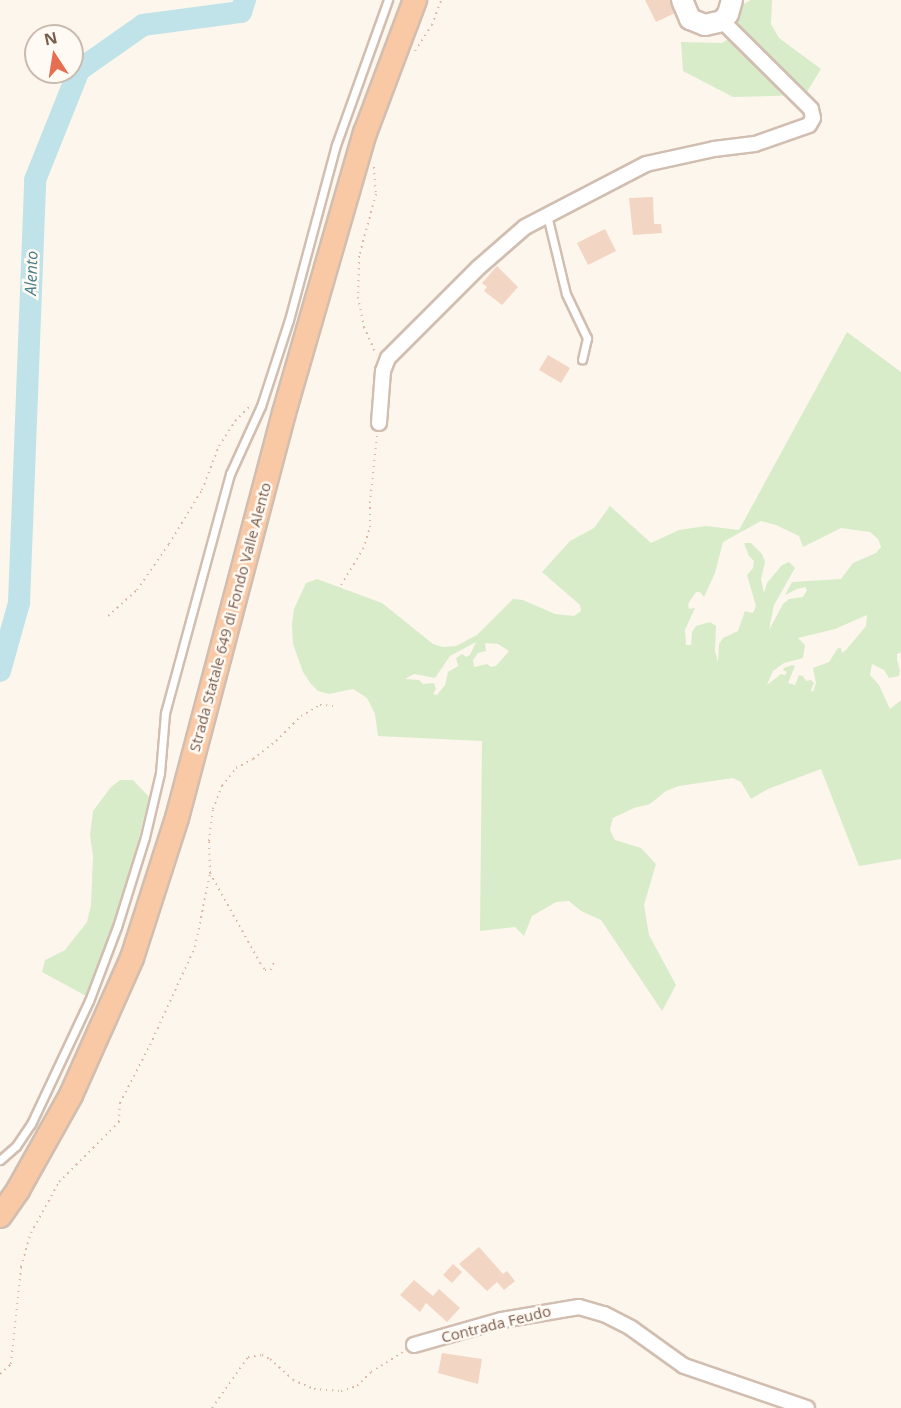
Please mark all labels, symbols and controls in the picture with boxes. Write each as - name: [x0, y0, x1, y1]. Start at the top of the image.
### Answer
- north arrow: [24, 24, 84, 84]
- text: N: [42, 26, 59, 50]
- water label: Alento: [21, 250, 41, 296]
- street label: Strada Statale 649 di Fondo Valle Alento: [185, 480, 275, 754]
- street label: Contrada Feudo: [439, 1302, 553, 1346]

